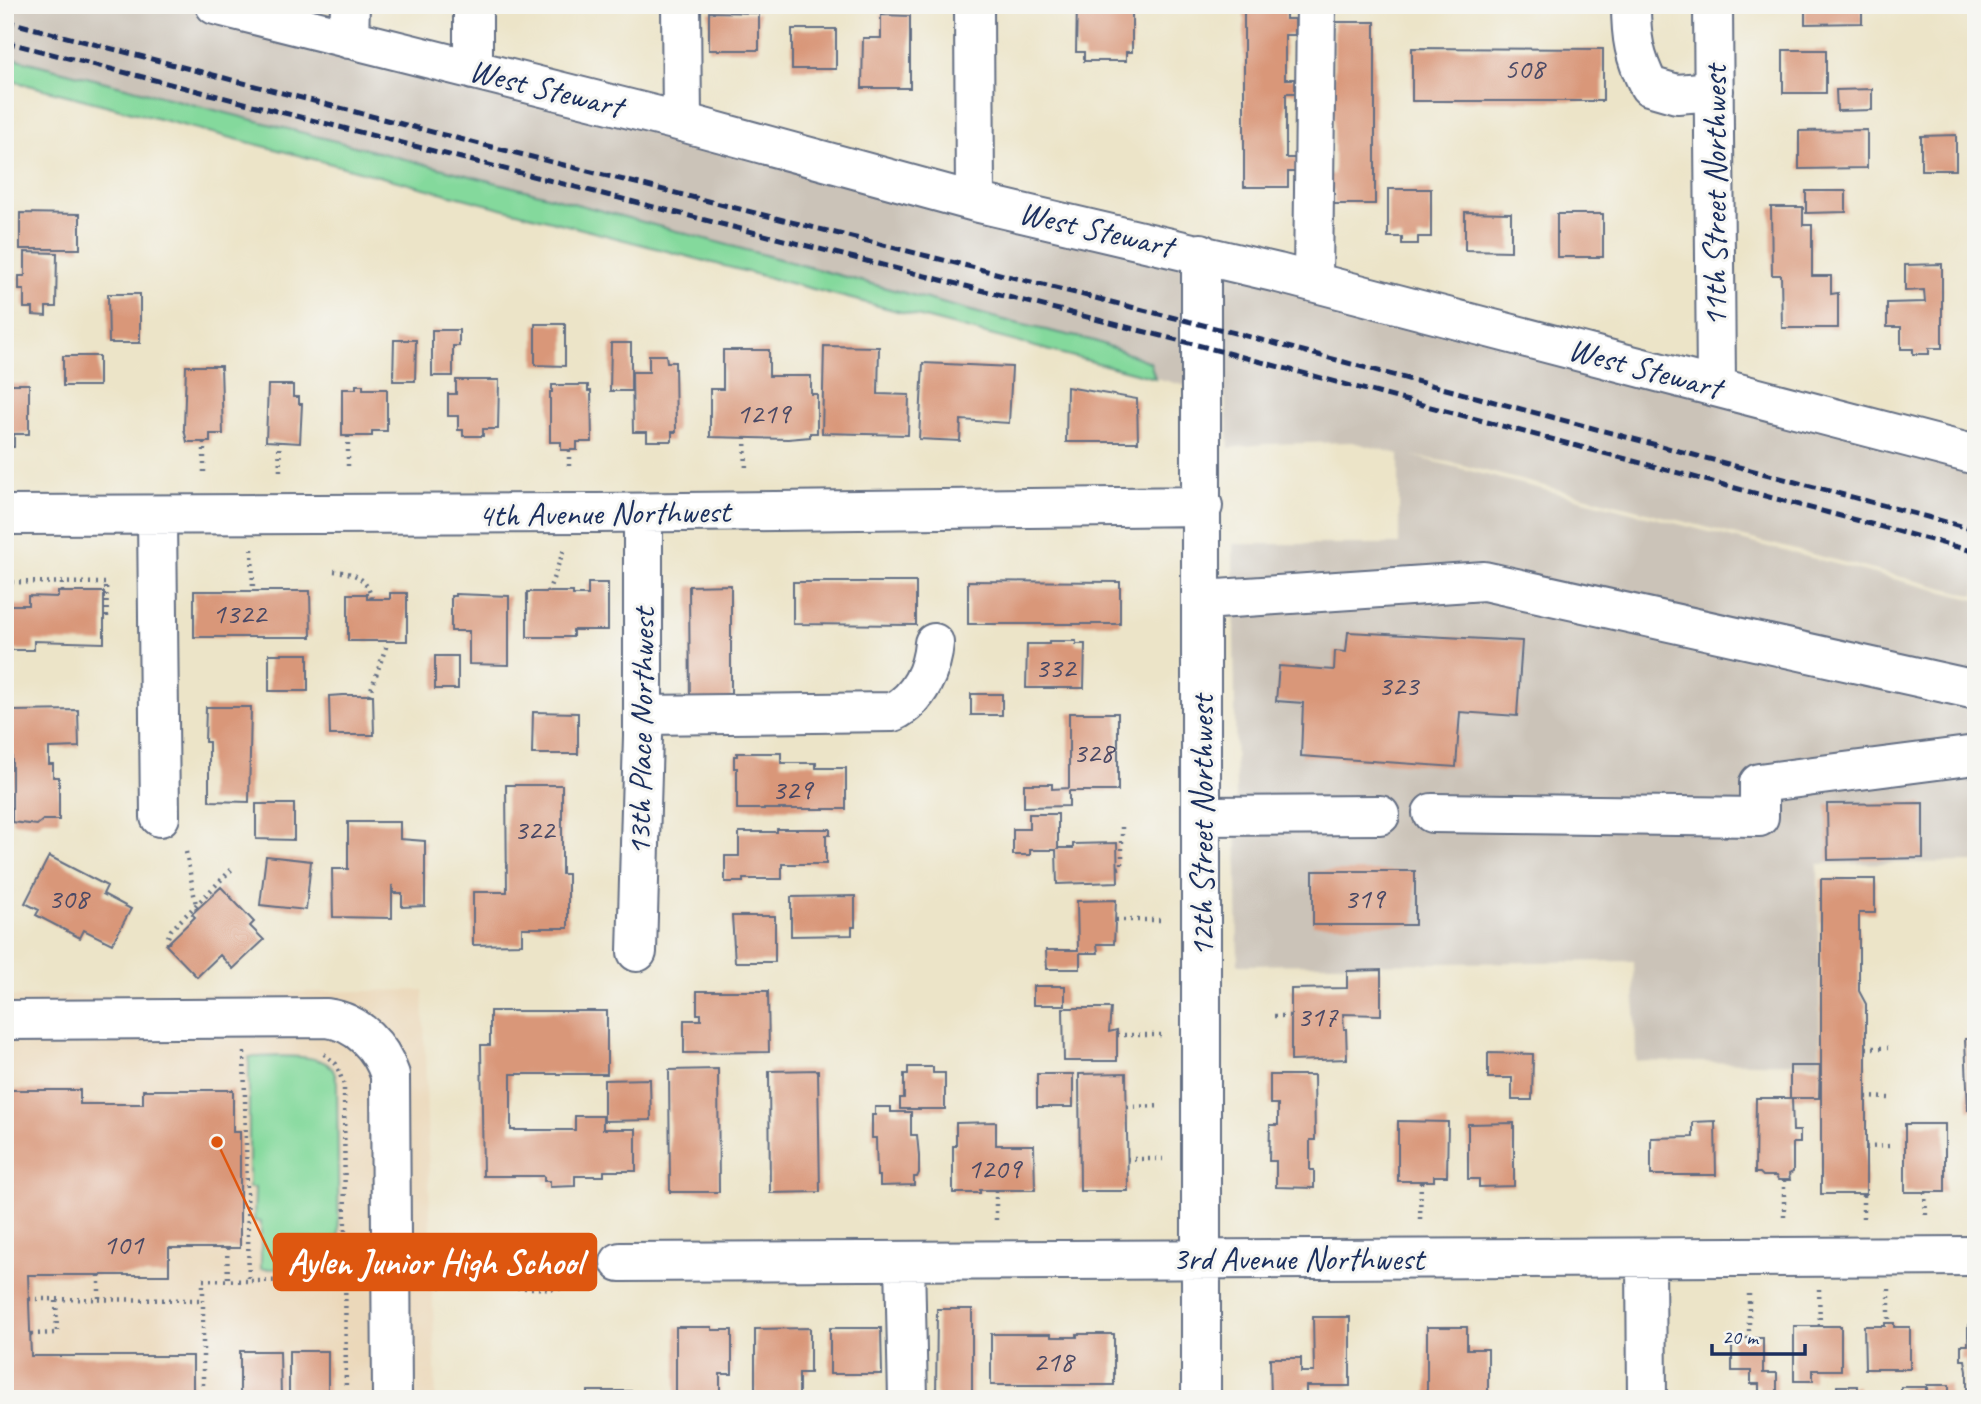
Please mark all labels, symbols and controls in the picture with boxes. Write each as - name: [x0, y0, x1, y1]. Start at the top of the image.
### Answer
- street label: West Stewart: [465, 49, 631, 128]
- house number: 508: [1504, 49, 1547, 87]
- street label: 11th Street Northwest: [1694, 62, 1736, 327]
- street label: West Stewart: [1015, 191, 1181, 268]
- street label: West Stewart: [1564, 328, 1730, 410]
- house number: 1219: [736, 394, 792, 432]
- street label: 4th Avenue Northwest: [478, 490, 734, 536]
- house number: 1322: [212, 594, 268, 632]
- street label: 13th Place Northwest: [618, 605, 664, 856]
- house number: 332: [1035, 648, 1078, 686]
- house number: 323: [1378, 666, 1421, 704]
- street label: 12th Street Northwest: [1181, 692, 1223, 957]
- house number: 328: [1073, 733, 1116, 771]
- house number: 329: [772, 770, 815, 808]
- house number: 322: [514, 810, 557, 848]
- house number: 308: [48, 879, 91, 917]
- house number: 319: [1344, 879, 1387, 917]
- house number: 317: [1297, 997, 1339, 1035]
- house number: 1209: [967, 1149, 1023, 1187]
- house number: 101: [103, 1225, 145, 1263]
- callout: Aylen Junior High School: [274, 1234, 596, 1290]
- street label: 3rd Avenue Northwest: [1172, 1238, 1427, 1280]
- text: Aylen Junior High School: [288, 1240, 589, 1285]
- scale bar: [1712, 1313, 1804, 1357]
- text: 20 m: [1722, 1324, 1760, 1350]
- house number: 218: [1033, 1342, 1076, 1380]

